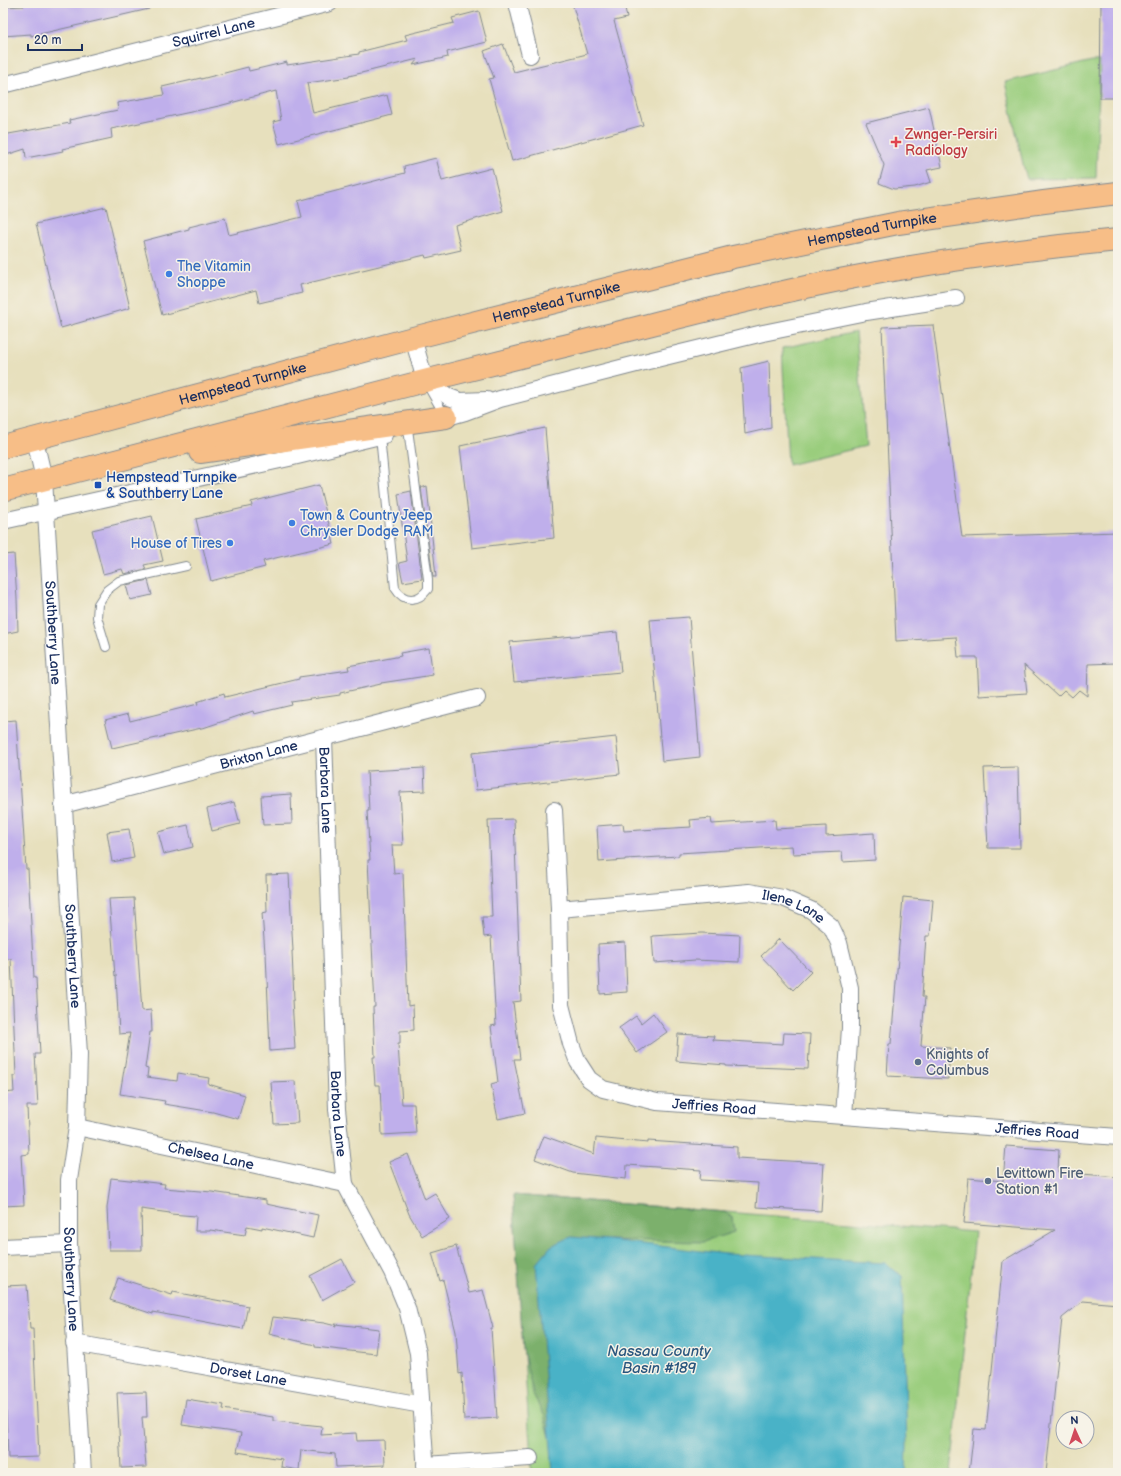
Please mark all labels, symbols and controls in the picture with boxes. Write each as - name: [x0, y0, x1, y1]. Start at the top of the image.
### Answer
- street label: Squirrel Lane: [170, 14, 257, 51]
- scale bar: [28, 26, 82, 52]
- text: 20 m: [34, 33, 61, 48]
- place label: Zwnger-Persiri Radiology: [904, 126, 997, 159]
- marker: Zwnger-Persiri Radiology: [890, 136, 902, 148]
- street label: Hempstead Turnpike: [806, 210, 938, 250]
- place label: The Vitamin Shoppe: [177, 258, 251, 291]
- marker: The Vitamin Shoppe: [164, 269, 174, 279]
- street label: Hempstead Turnpike: [491, 278, 622, 327]
- street label: Hempstead Turnpike: [177, 359, 308, 409]
- place label: Hempstead Turnpike & Southberry Lane: [106, 469, 237, 502]
- marker: Hempstead Turnpike & Southberry Lane: [93, 480, 103, 490]
- place label: Town & Country Jeep Chrysler Dodge RAM: [300, 507, 434, 540]
- marker: Town & Country Jeep Chrysler Dodge RAM: [287, 518, 297, 528]
- place label: House of Tires: [130, 535, 222, 552]
- marker: House of Tires: [225, 538, 235, 548]
- street label: Southberry Lane: [41, 580, 65, 685]
- street label: Brixton Lane: [218, 737, 299, 773]
- street label: Barbara Lane: [315, 746, 335, 834]
- street label: Ilene Lane: [761, 886, 828, 927]
- street label: Southberry Lane: [61, 904, 84, 1009]
- place label: Knights of Columbus: [926, 1046, 990, 1079]
- marker: Knights of Columbus: [913, 1057, 923, 1067]
- street label: Barbara Lane: [327, 1070, 350, 1158]
- street label: Jeffries Road: [671, 1095, 757, 1118]
- street label: Jeffries Road: [995, 1120, 1080, 1143]
- street label: Chelsea Lane: [166, 1139, 256, 1173]
- place label: Levittown Fire Station #1: [996, 1165, 1084, 1198]
- marker: Levittown Fire Station #1: [983, 1176, 993, 1186]
- street label: Southberry Lane: [60, 1227, 82, 1332]
- water label: Nassau County Basin #189: [607, 1342, 712, 1378]
- street label: Dorset Lane: [208, 1359, 288, 1390]
- north arrow: [1055, 1410, 1095, 1450]
- text: N: [1070, 1414, 1079, 1427]

